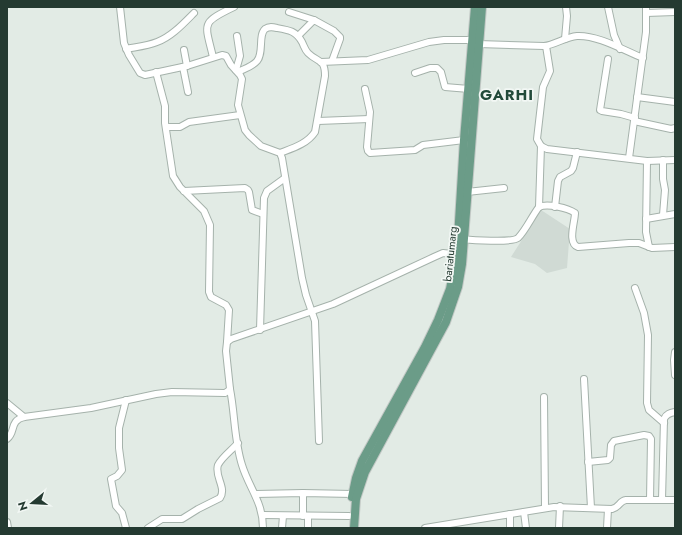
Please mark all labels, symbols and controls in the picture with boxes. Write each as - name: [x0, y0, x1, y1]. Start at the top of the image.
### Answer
- district label: GARHI: [480, 84, 534, 106]
- street label: bariatumarg: [439, 225, 461, 283]
- north arrow: [12, 483, 52, 523]
- text: N: [14, 499, 31, 513]

